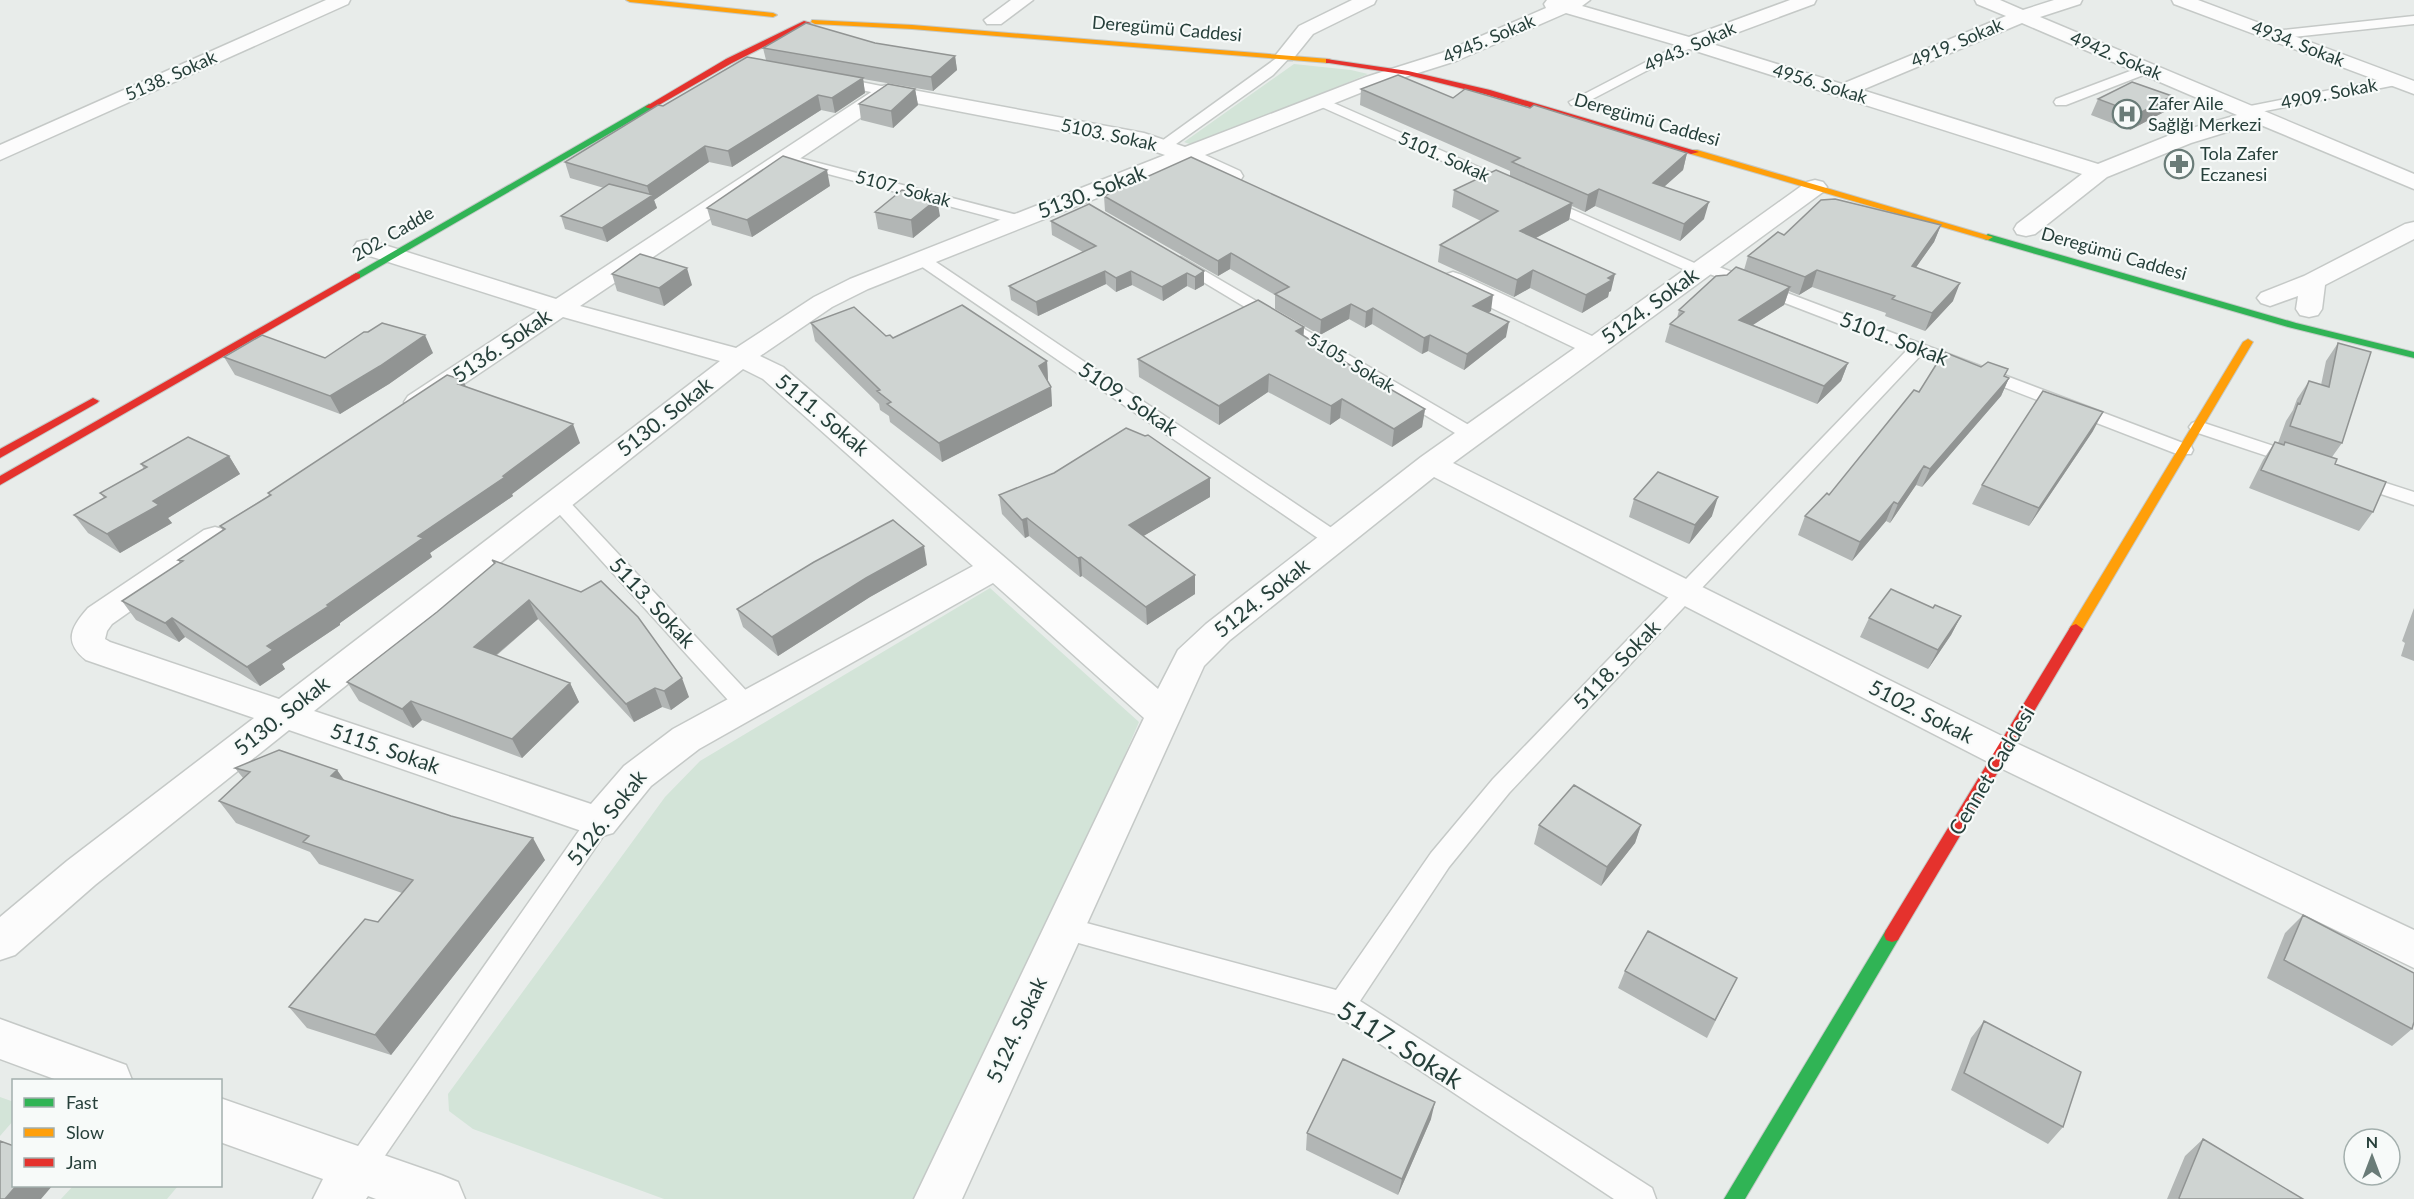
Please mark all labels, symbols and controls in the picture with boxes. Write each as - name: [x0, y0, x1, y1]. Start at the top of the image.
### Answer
- street label: 4945. Sokak: [1439, 9, 1539, 67]
- street label: Deregümü Caddesi: [1091, 10, 1243, 46]
- street label: 4919. Sokak: [1907, 13, 2007, 71]
- street label: 4934. Sokak: [2249, 15, 2349, 71]
- street label: 4943. Sokak: [1640, 16, 1740, 76]
- street label: 4942. Sokak: [2067, 26, 2166, 85]
- street label: 5138. Sokak: [121, 45, 221, 105]
- street label: 4956. Sokak: [1770, 58, 1871, 108]
- street label: 4909. Sokak: [2279, 73, 2380, 113]
- street label: Deregümü Caddesi: [1572, 88, 1723, 150]
- place label: Zafer Aile Sağlğı Merkezi: [2148, 92, 2262, 135]
- hospital icon: Zafer Aile Sağlğı Merkezi: [2111, 98, 2143, 130]
- street label: 5103. Sokak: [1059, 113, 1160, 155]
- street label: 5101. Sokak: [1395, 126, 1494, 186]
- place label: Tola Zafer Eczanesi: [2200, 142, 2279, 185]
- pharmacy icon: Tola Zafer Eczanesi: [2163, 148, 2195, 180]
- street label: 5130. Sokak: [1034, 158, 1149, 223]
- street label: 5107. Sokak: [853, 165, 954, 212]
- street label: 202. Cadde: [348, 201, 437, 265]
- street label: Deregümü Caddesi: [2039, 222, 2190, 284]
- street label: 5124. Sokak: [1596, 261, 1703, 348]
- street label: 5136. Sokak: [447, 302, 556, 387]
- street label: 5101. Sokak: [1837, 305, 1953, 370]
- street label: 5105. Sokak: [1304, 328, 1400, 397]
- street label: 5109. Sokak: [1075, 356, 1183, 440]
- street label: 5111. Sokak: [771, 368, 875, 460]
- street label: 5130. Sokak: [611, 371, 717, 461]
- street label: 5113. Sokak: [605, 552, 701, 652]
- street label: 5124. Sokak: [1208, 552, 1314, 642]
- street label: 5118. Sokak: [1567, 614, 1665, 714]
- street label: 5130. Sokak: [228, 670, 334, 760]
- street label: 5102. Sokak: [1865, 674, 1978, 748]
- street label: Cennet Caddesi: [1943, 701, 2039, 839]
- street label: 5115. Sokak: [327, 717, 444, 778]
- street label: 5126. Sokak: [561, 764, 651, 870]
- street label: 5124. Sokak: [980, 972, 1051, 1086]
- street label: 5117. Sokak: [1332, 993, 1470, 1096]
- legend: [12, 1079, 222, 1187]
- text: Fast: [66, 1091, 99, 1113]
- text: Slow: [66, 1121, 104, 1143]
- north arrow: [2342, 1127, 2402, 1187]
- text: N: [2366, 1132, 2378, 1151]
- text: Jam: [66, 1151, 97, 1173]

